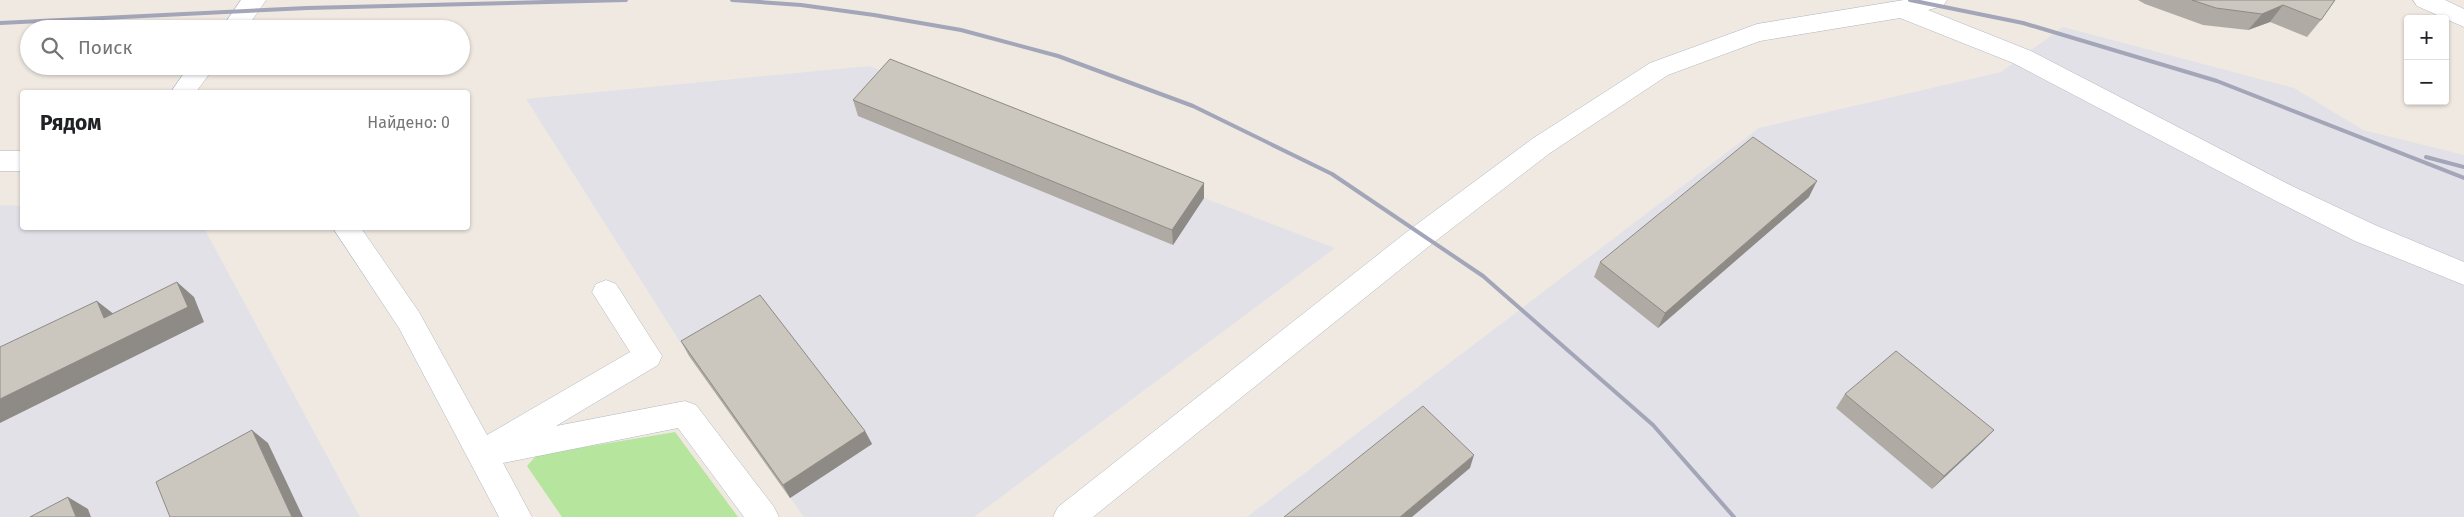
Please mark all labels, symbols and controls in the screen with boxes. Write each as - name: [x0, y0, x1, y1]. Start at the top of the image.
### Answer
- map controls: [2404, 15, 2449, 105]
- button: +: [2404, 15, 2449, 60]
- search box: [20, 20, 470, 75]
- icon: search: [38, 34, 66, 62]
- text: Поиск: [78, 36, 132, 59]
- button: −: [2404, 60, 2449, 105]
- text: Рядом: [40, 110, 101, 136]
- text: Найдено: 0: [367, 113, 450, 132]

